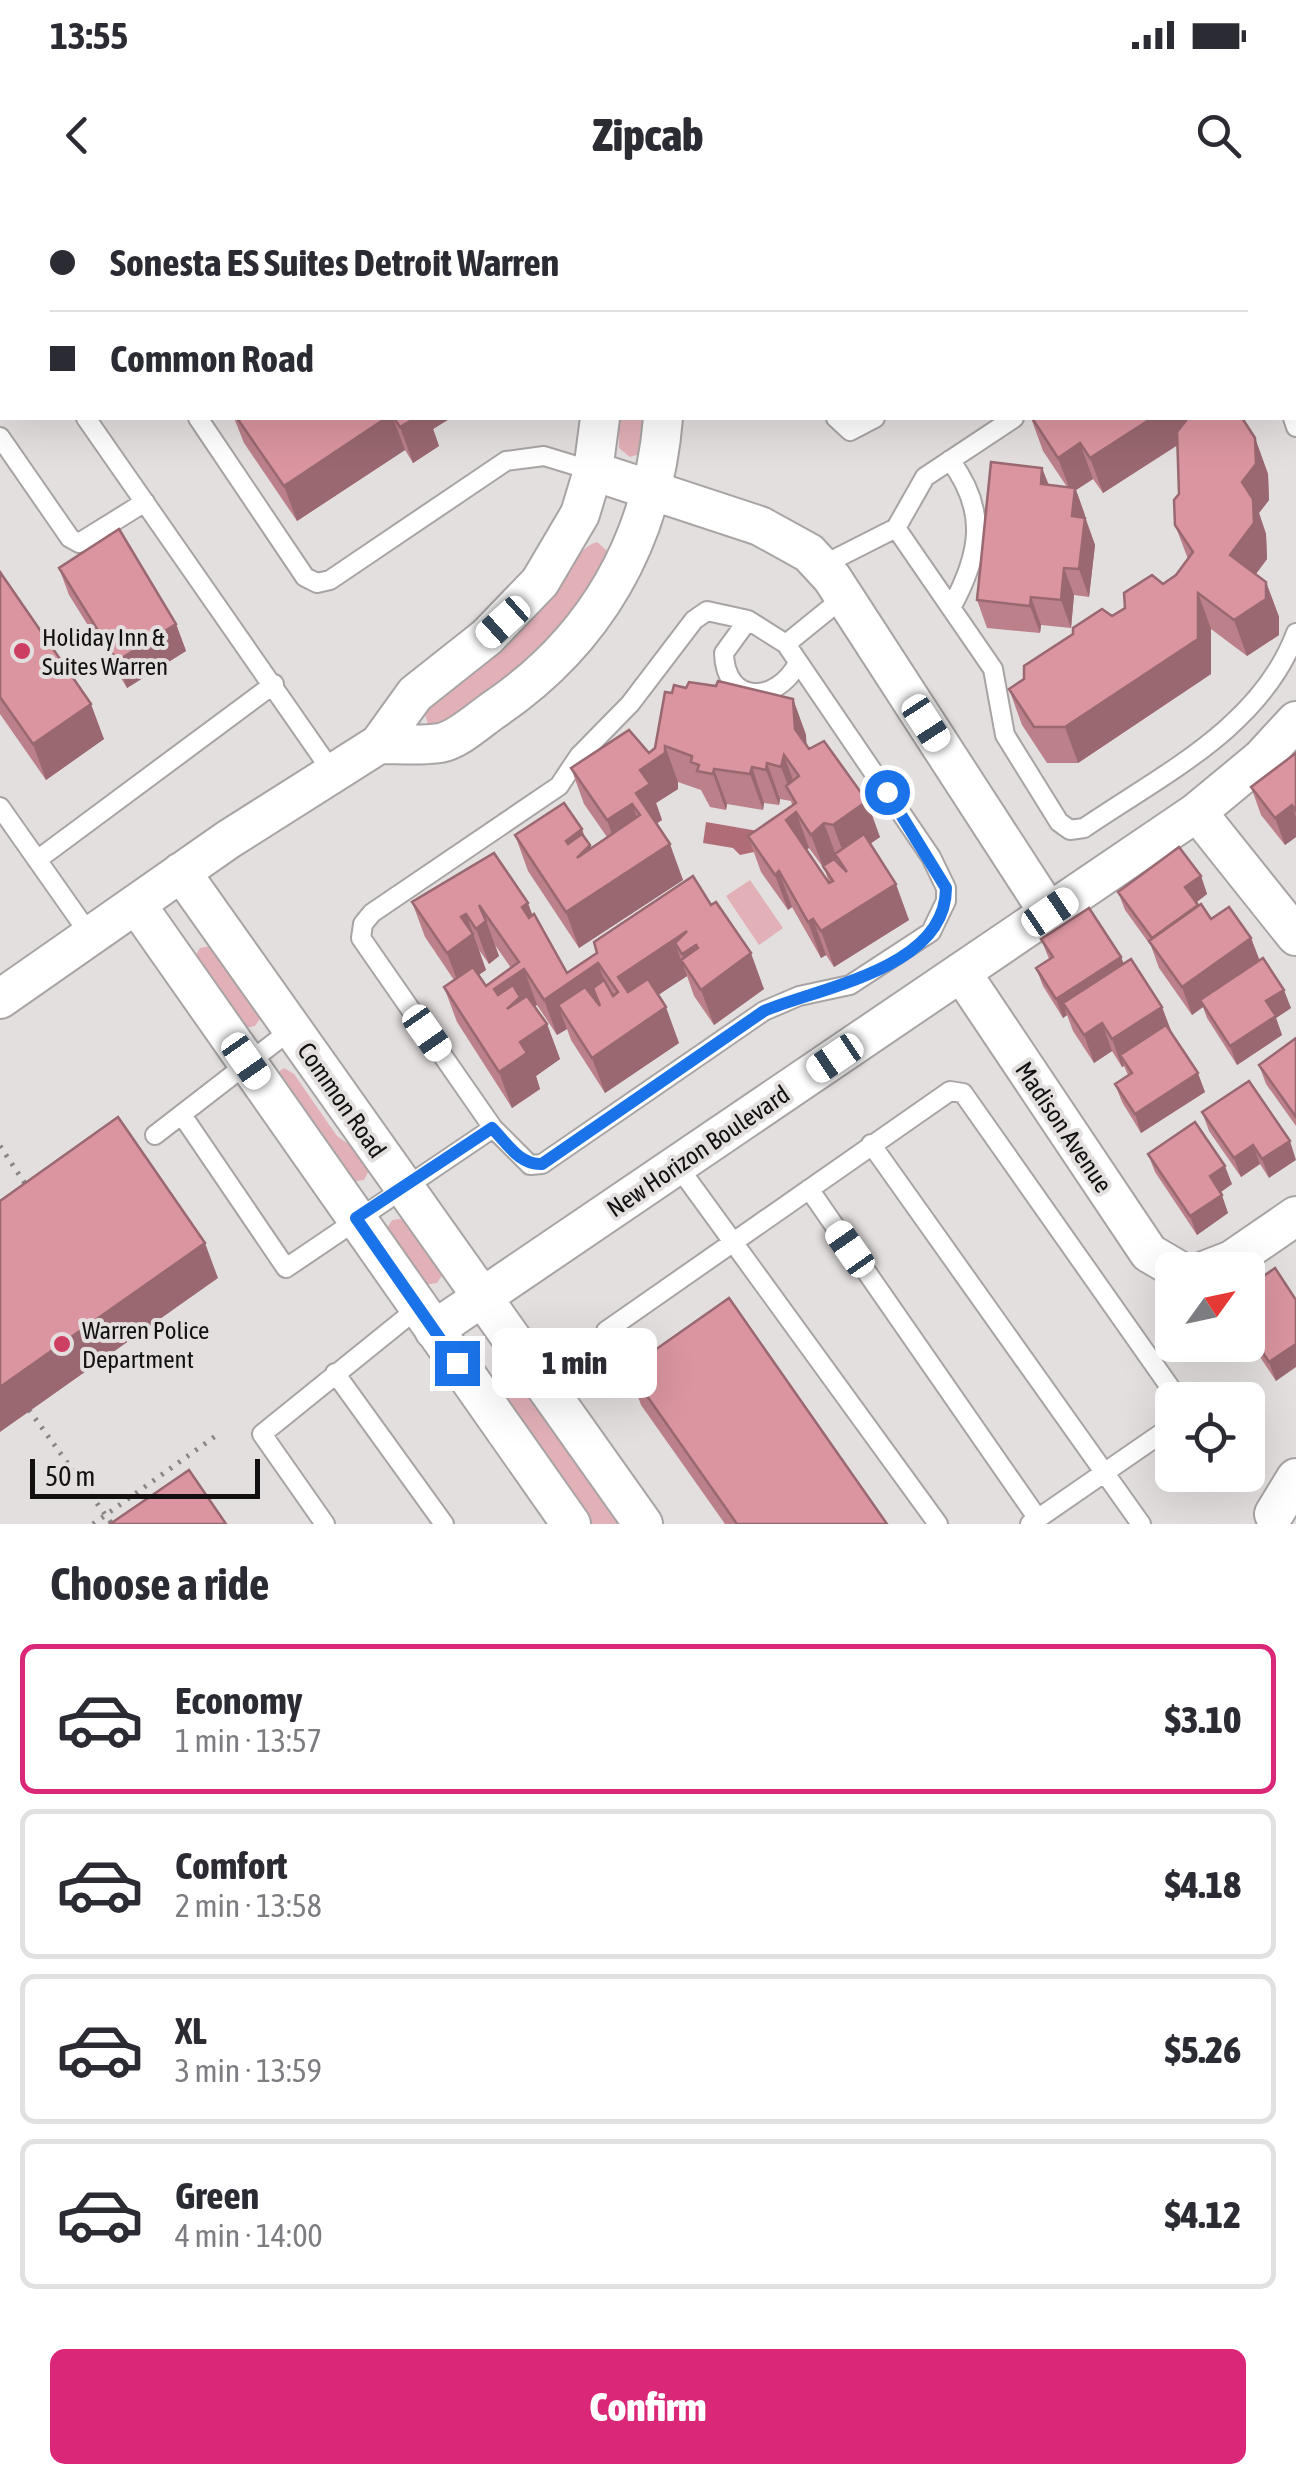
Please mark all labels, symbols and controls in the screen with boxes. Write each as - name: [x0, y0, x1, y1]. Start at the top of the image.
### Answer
- text: 13:55: [50, 14, 128, 57]
- icon: back: [50, 108, 105, 163]
- icon: search: [1191, 108, 1246, 163]
- text: Zipcab: [593, 109, 703, 161]
- text: Sonesta ES Suites Detroit Warren: [110, 241, 559, 284]
- text: Common Road: [110, 337, 314, 380]
- car: [471, 591, 535, 653]
- place label: Holiday Inn & Suites Warren: [42, 623, 168, 680]
- marker: Holiday Inn & Suites Warren: [11, 640, 33, 662]
- car: [897, 690, 955, 756]
- route start: [865, 770, 910, 815]
- car: [1017, 883, 1083, 941]
- car: [398, 1000, 456, 1066]
- car: [217, 1028, 275, 1094]
- car: [802, 1029, 868, 1087]
- street label: Common Road: [292, 1037, 392, 1163]
- street label: Madison Avenue: [1010, 1056, 1118, 1198]
- street label: New Horizon Boulevard: [602, 1080, 794, 1222]
- car: [821, 1216, 879, 1282]
- north arrow: [1155, 1252, 1265, 1362]
- map controls: [1155, 1252, 1265, 1492]
- place label: Warren Police Department: [82, 1316, 209, 1373]
- callout: 1 min: [492, 1328, 657, 1398]
- marker: Warren Police Department: [51, 1333, 73, 1355]
- route end: [435, 1341, 480, 1386]
- text: 1 min: [542, 1344, 607, 1381]
- button: locate: [1155, 1382, 1265, 1492]
- scale bar: [30, 1454, 260, 1498]
- text: 50 m: [45, 1460, 95, 1492]
- text: Choose a ride: [50, 1558, 269, 1610]
- icon: car: [55, 1674, 145, 1764]
- text: Economy: [175, 1679, 302, 1722]
- text: $3.10: [1165, 1698, 1241, 1741]
- text: 1 min · 13:57: [175, 1722, 322, 1759]
- icon: car: [55, 1839, 145, 1929]
- text: Comfort: [175, 1844, 287, 1887]
- text: $4.18: [1165, 1863, 1241, 1906]
- text: 2 min · 13:58: [175, 1887, 322, 1924]
- icon: car: [55, 2004, 145, 2094]
- text: XL: [175, 2009, 207, 2052]
- text: $5.26: [1165, 2028, 1241, 2071]
- text: 3 min · 13:59: [175, 2052, 322, 2089]
- icon: car: [55, 2169, 145, 2259]
- text: Green: [175, 2174, 259, 2217]
- text: $4.12: [1165, 2193, 1241, 2236]
- text: 4 min · 14:00: [175, 2217, 322, 2254]
- button: Confirm: [50, 2349, 1246, 2464]

